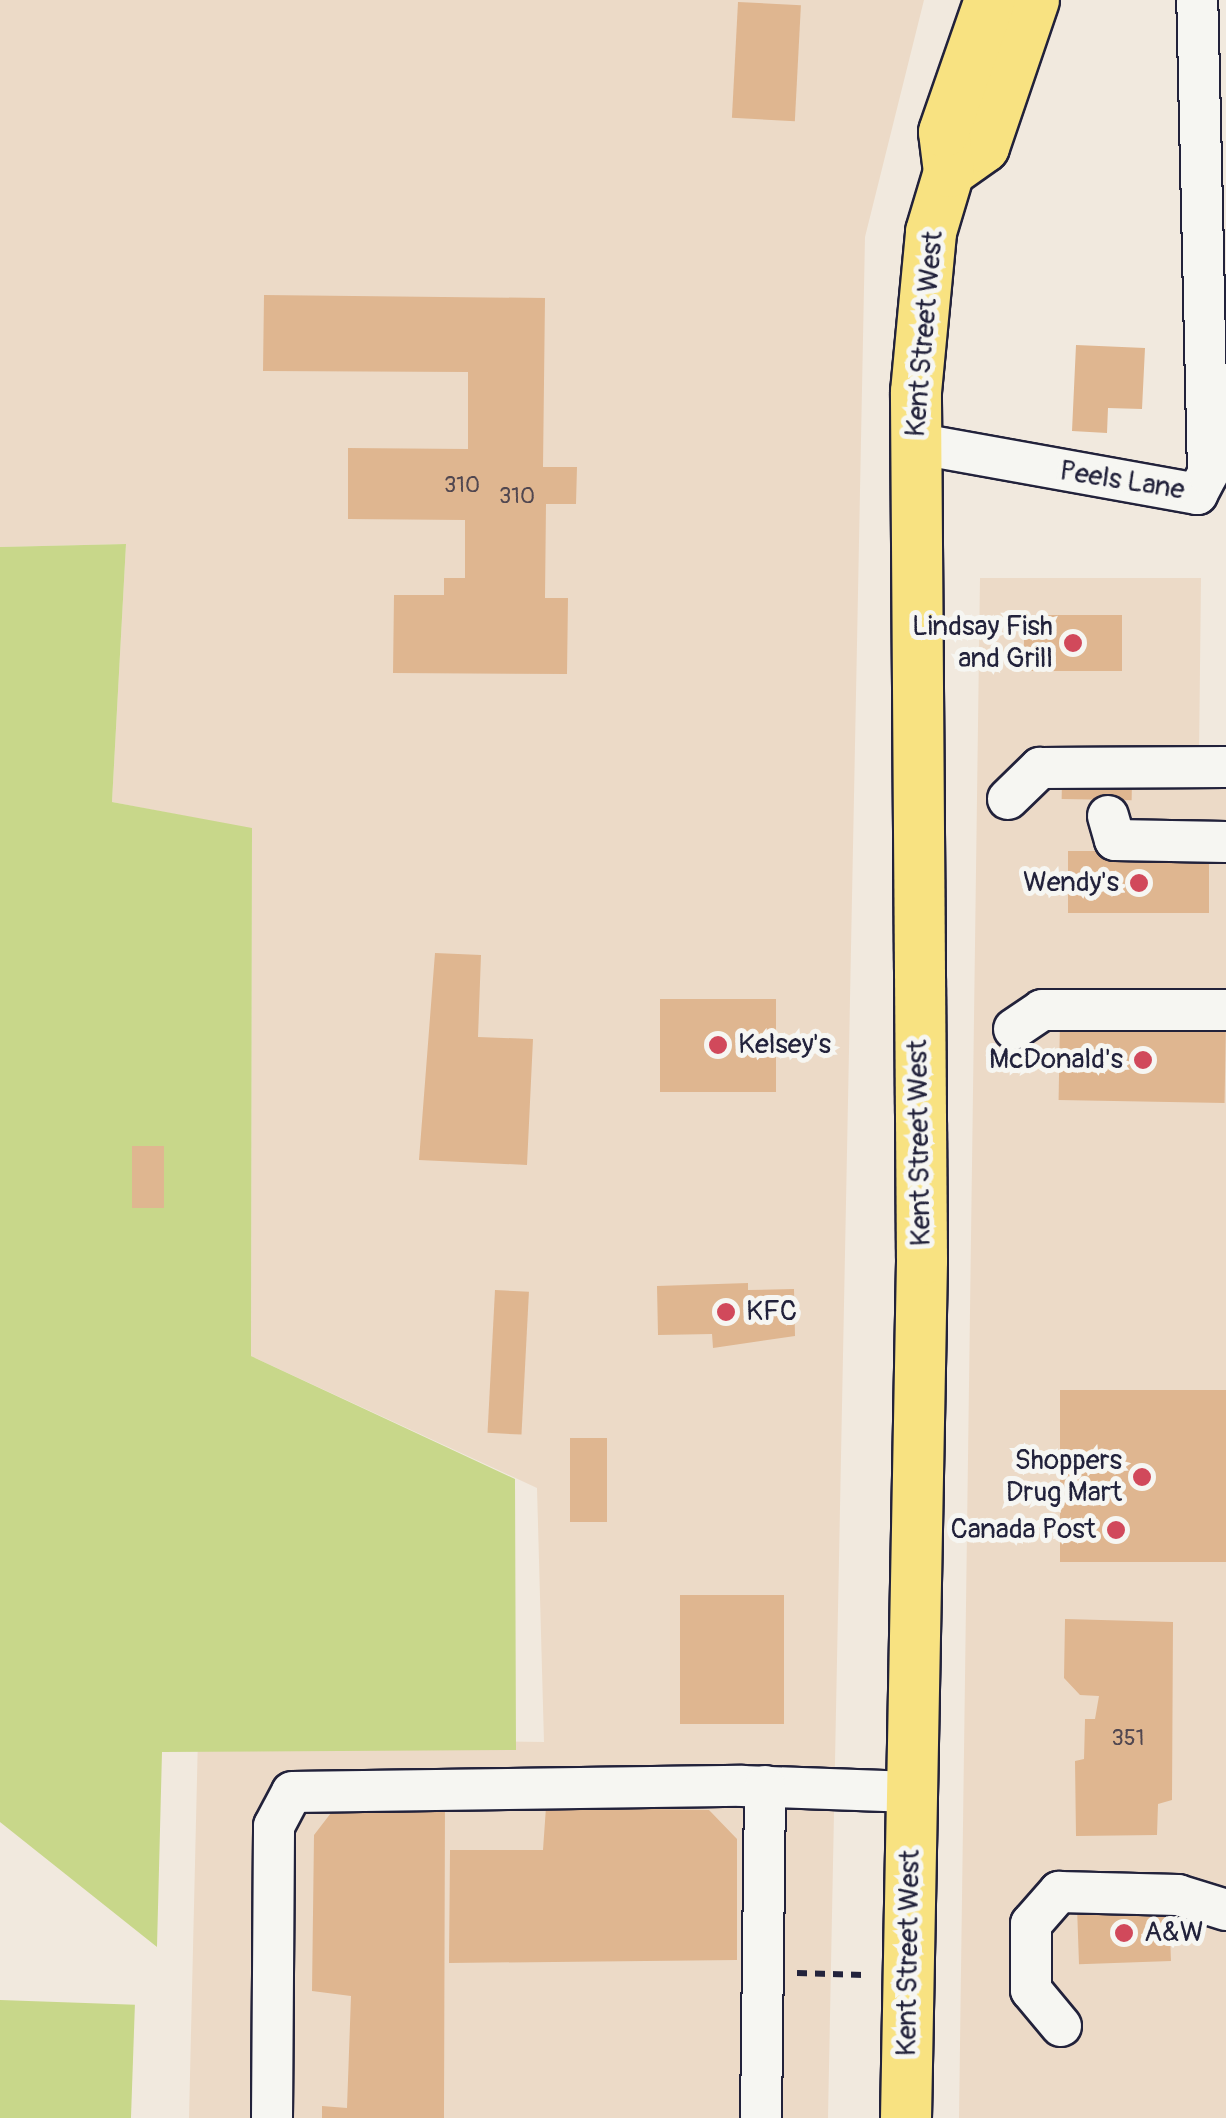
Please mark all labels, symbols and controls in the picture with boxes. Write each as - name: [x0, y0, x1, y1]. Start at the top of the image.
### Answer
- street label: Kent Street West: [899, 230, 951, 438]
- street label: Peels Lane: [1057, 455, 1187, 507]
- house number: 310: [444, 473, 480, 499]
- house number: 310: [499, 484, 535, 510]
- place label: Lindsay Fish and Grill: [912, 610, 1053, 676]
- marker: Lindsay Fish and Grill: [1062, 632, 1084, 654]
- place label: Wendy's: [1023, 866, 1119, 900]
- marker: Wendy's: [1128, 872, 1150, 894]
- place label: Kelsey's: [738, 1028, 831, 1062]
- marker: Kelsey's: [707, 1034, 729, 1056]
- street label: Kent Street West: [901, 1039, 939, 1247]
- place label: McDonald's: [989, 1043, 1123, 1077]
- marker: McDonald's: [1132, 1049, 1154, 1071]
- place label: KFC: [746, 1295, 797, 1329]
- marker: KFC: [715, 1301, 737, 1323]
- place label: Shoppers Drug Mart: [1006, 1444, 1122, 1510]
- marker: Shoppers Drug Mart: [1131, 1466, 1153, 1488]
- place label: Canada Post: [951, 1513, 1096, 1547]
- marker: Canada Post: [1105, 1519, 1127, 1541]
- house number: 351: [1112, 1726, 1144, 1752]
- street label: Kent Street West: [890, 1849, 928, 2057]
- place label: A&W: [1144, 1916, 1204, 1950]
- marker: A&W: [1113, 1922, 1135, 1944]

